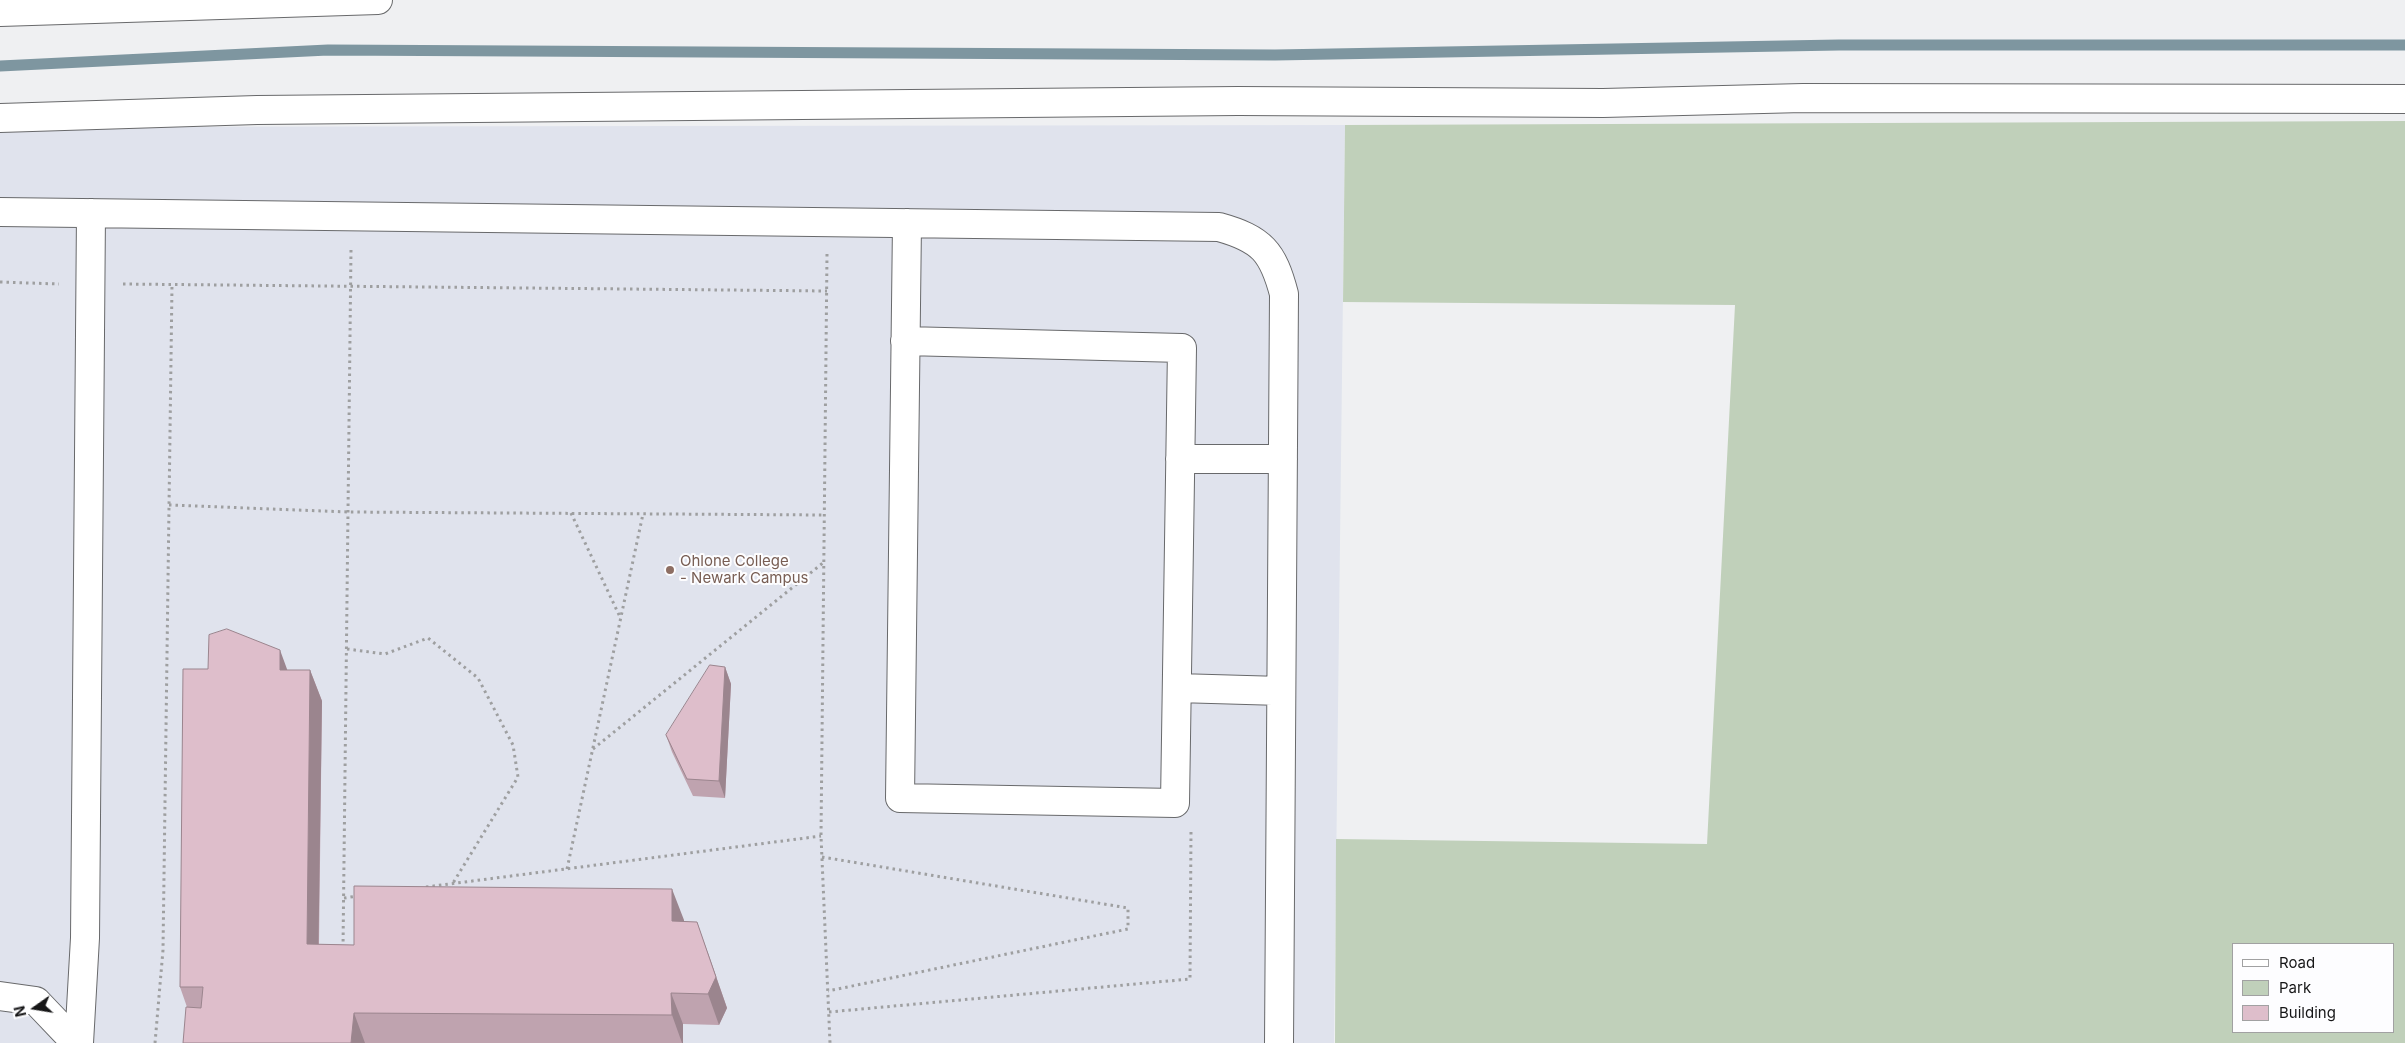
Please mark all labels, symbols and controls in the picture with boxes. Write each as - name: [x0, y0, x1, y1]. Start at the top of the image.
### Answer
- place label: Ohlone College - Newark Campus: [680, 552, 808, 587]
- marker: Ohlone College - Newark Campus: [664, 564, 676, 576]
- legend: [2232, 943, 2395, 1033]
- text: Road: [2279, 953, 2315, 972]
- text: Park: [2279, 978, 2311, 997]
- north arrow: [10, 983, 60, 1033]
- text: Building: [2279, 1003, 2336, 1022]
- text: N: [10, 1004, 29, 1019]

